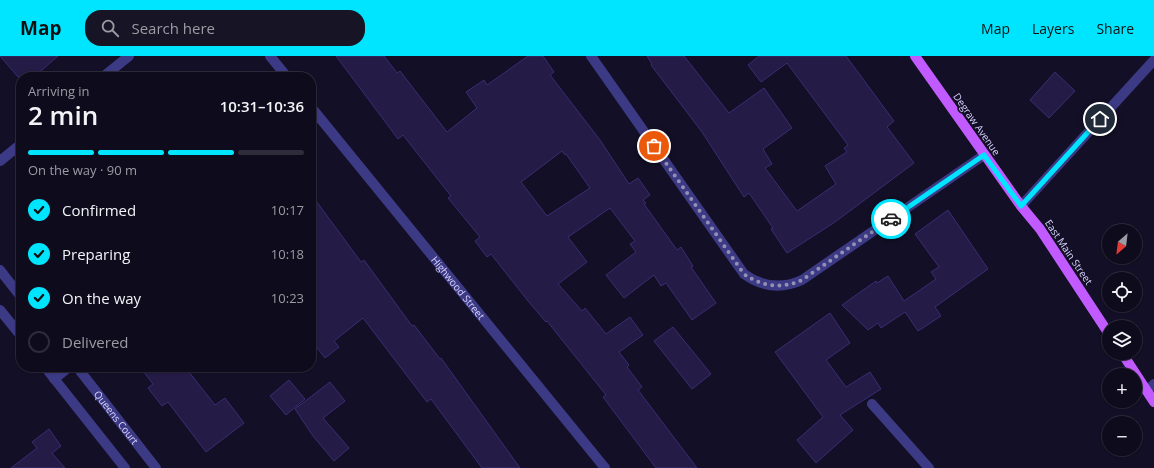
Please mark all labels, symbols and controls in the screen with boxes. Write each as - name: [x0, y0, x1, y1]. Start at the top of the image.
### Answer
- search box: [85, 10, 365, 46]
- text: Map: [20, 15, 61, 41]
- icon: search: [99, 17, 121, 39]
- text: Search here: [131, 18, 215, 38]
- text: Map: [981, 19, 1010, 38]
- text: Layers: [1032, 19, 1074, 38]
- text: Share: [1096, 19, 1134, 38]
- text: Arriving in: [28, 82, 90, 100]
- street label: Degraw Avenue: [950, 90, 1004, 158]
- text: 10:31–10:36: [220, 96, 304, 116]
- text: 2 min: [28, 97, 98, 133]
- pin: [1083, 102, 1117, 136]
- icon: home: [1089, 108, 1111, 130]
- pin: [637, 129, 671, 163]
- icon: bag: [643, 135, 665, 157]
- text: On the way · 90 m: [28, 161, 137, 179]
- icon: check: [28, 199, 50, 221]
- courier: [871, 199, 911, 239]
- text: Confirmed: [62, 200, 136, 220]
- text: 10:17: [271, 201, 304, 219]
- icon: car: [880, 208, 902, 230]
- street label: East Main Street: [1042, 217, 1096, 288]
- north arrow: [1102, 224, 1142, 264]
- map controls: [1102, 224, 1142, 456]
- icon: check: [28, 243, 50, 265]
- text: Preparing: [62, 244, 130, 264]
- text: 10:18: [271, 245, 304, 263]
- street label: Highwood Street: [428, 253, 488, 323]
- button: locate: [1102, 272, 1142, 312]
- icon: check: [28, 287, 50, 309]
- text: On the way: [62, 288, 141, 308]
- text: 10:23: [271, 289, 304, 307]
- button: layers: [1102, 320, 1142, 360]
- text: Delivered: [62, 332, 129, 352]
- button: +: [1102, 368, 1142, 408]
- street label: Queens Court: [91, 388, 142, 448]
- button: −: [1102, 416, 1142, 456]

